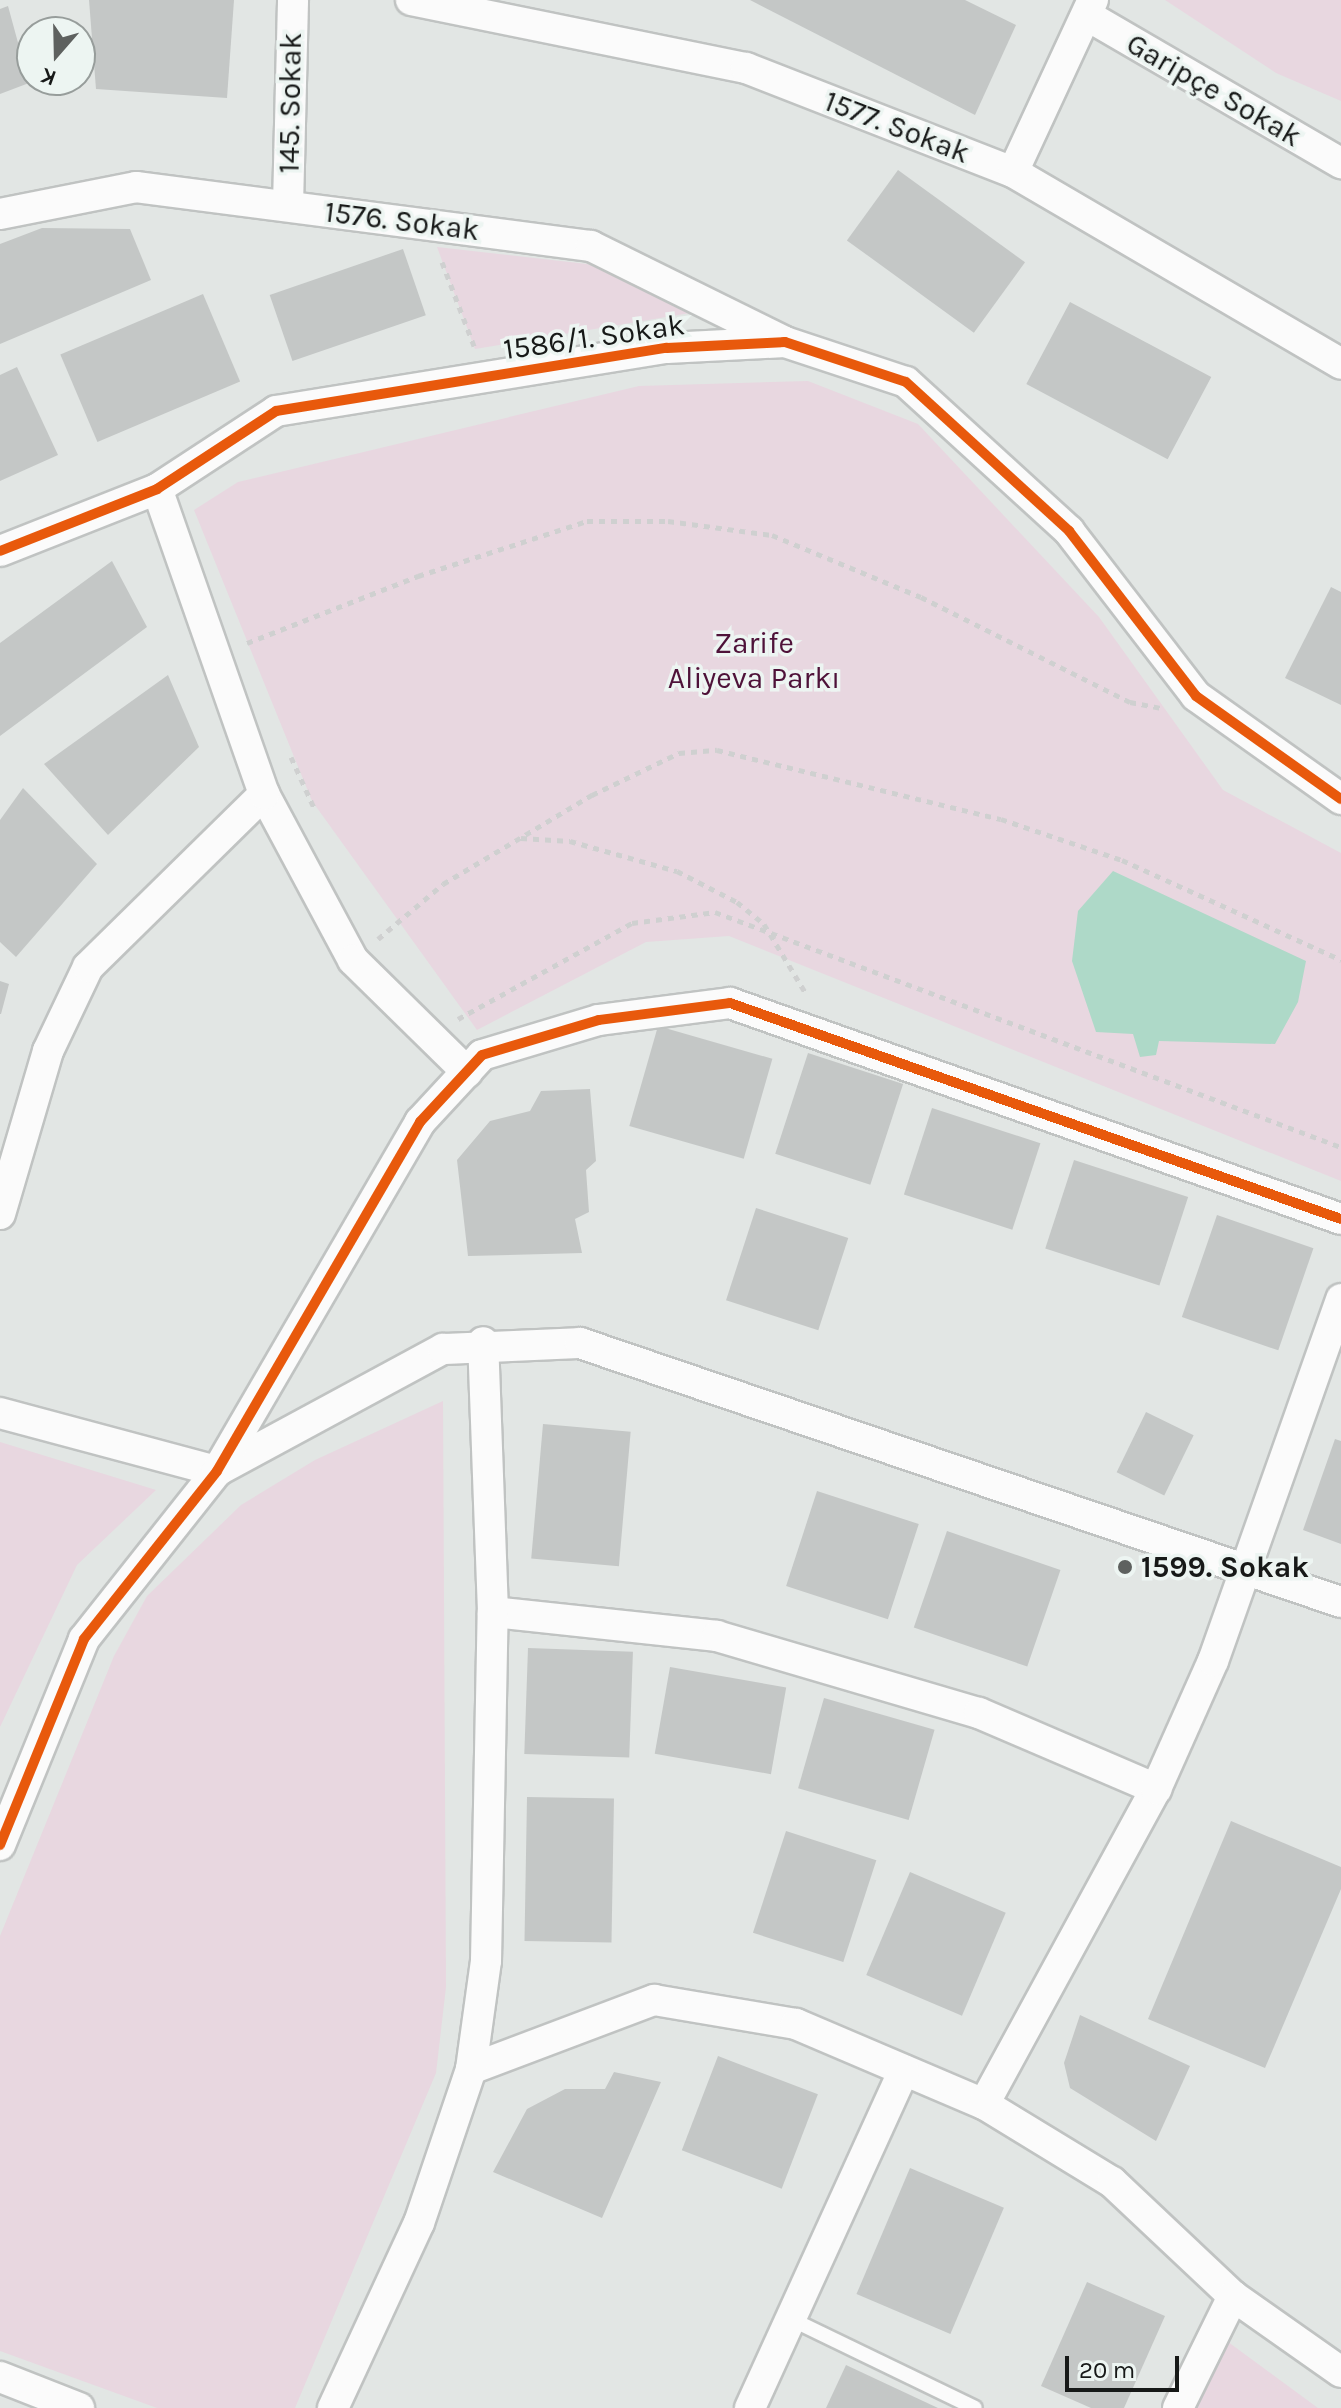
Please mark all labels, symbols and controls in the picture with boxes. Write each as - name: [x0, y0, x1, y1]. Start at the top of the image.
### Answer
- north arrow: [16, 16, 96, 96]
- street label: Garipçe Sokak: [1120, 25, 1308, 155]
- street label: 145. Sokak: [271, 32, 309, 174]
- text: K: [37, 62, 60, 91]
- street label: 1577. Sokak: [819, 83, 975, 171]
- street label: 1576. Sokak: [323, 194, 481, 248]
- street label: 1586/1. Sokak: [501, 306, 687, 368]
- park label: Zarife Aliyeva Parkı: [668, 625, 840, 696]
- place label: 1599. Sokak: [1141, 1549, 1309, 1585]
- marker: 1599. Sokak: [1116, 1558, 1134, 1576]
- scale bar: [1069, 2340, 1183, 2390]
- text: 20 m: [1079, 2356, 1135, 2384]

